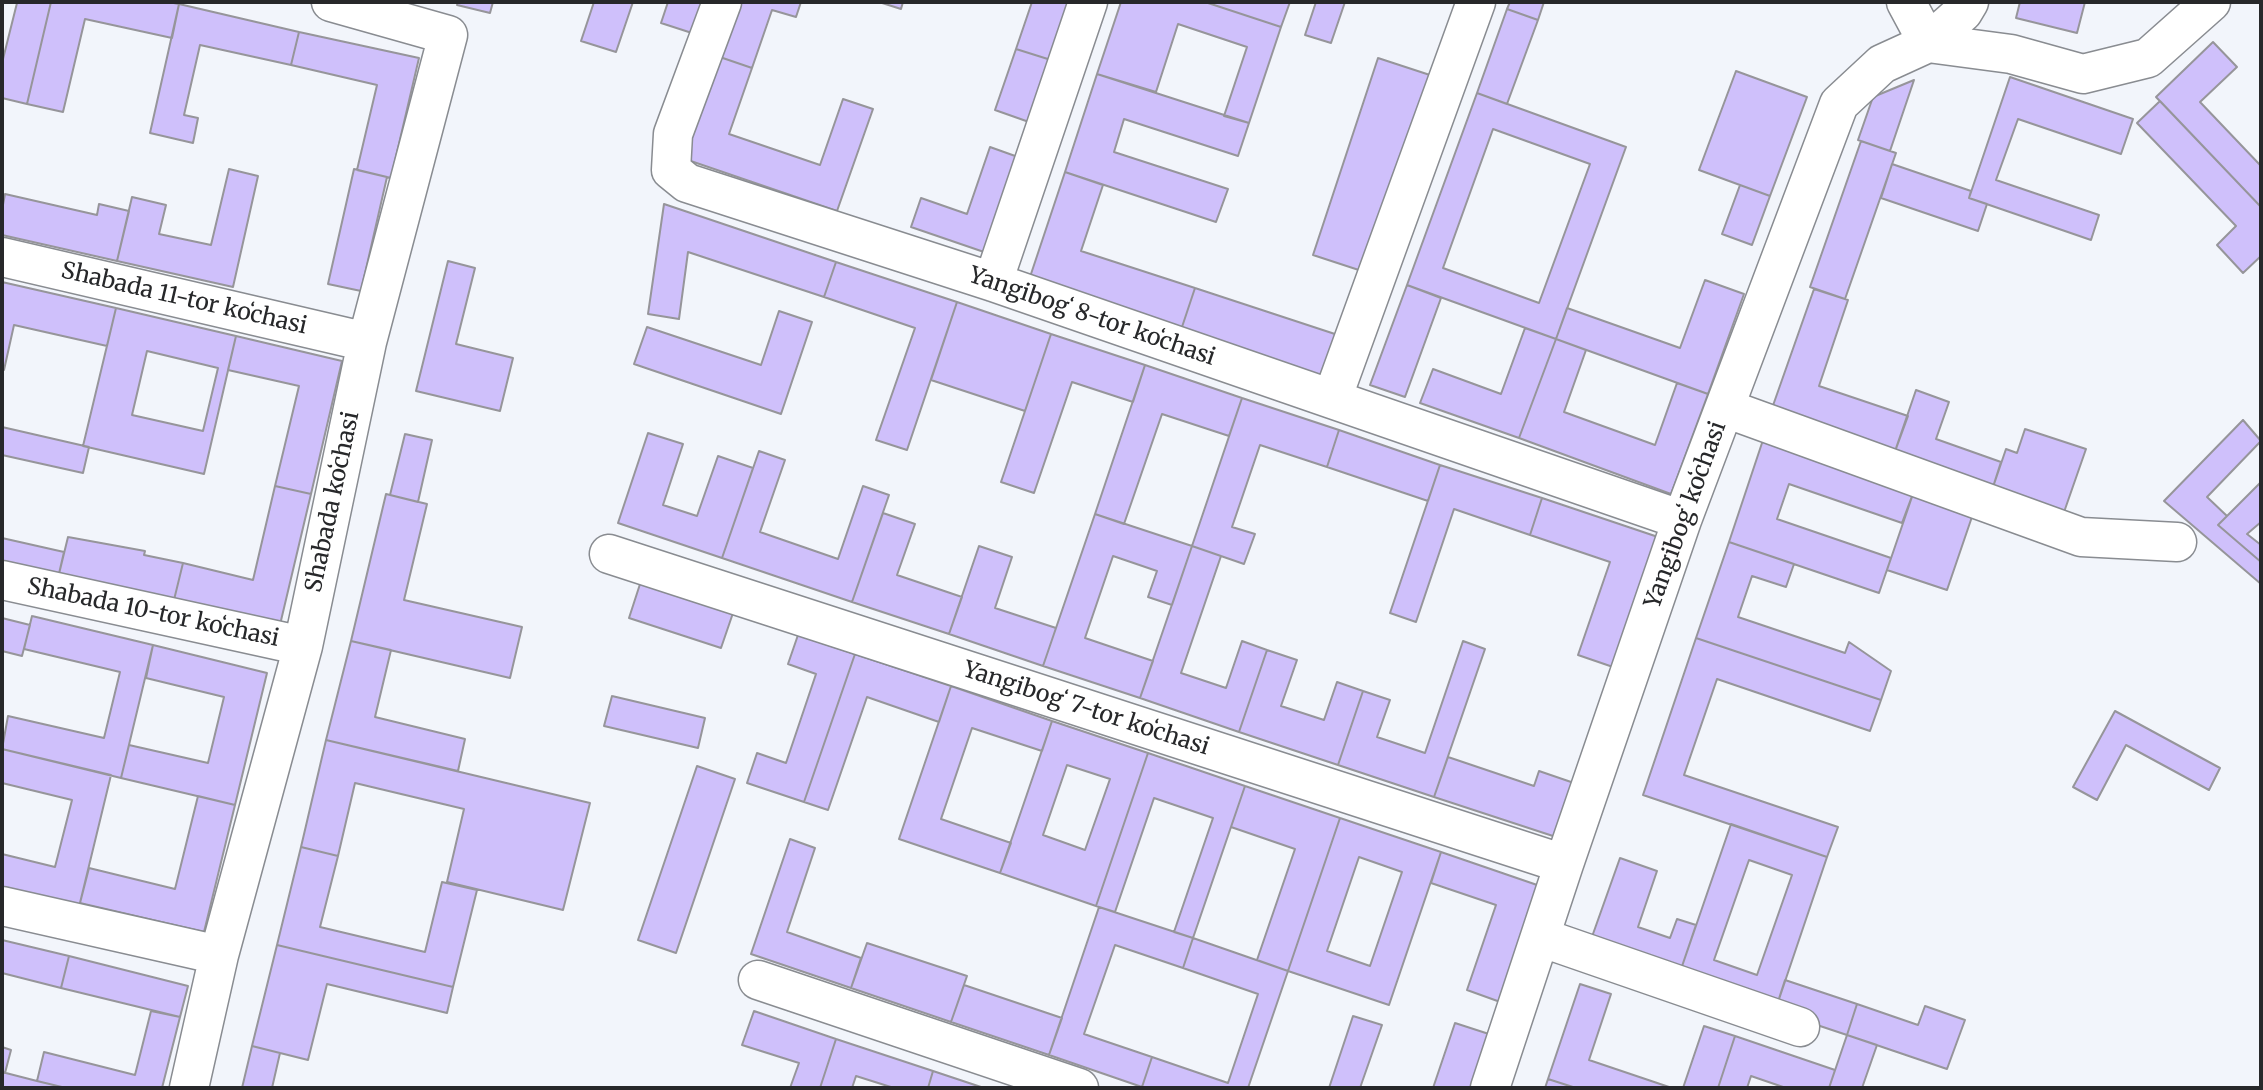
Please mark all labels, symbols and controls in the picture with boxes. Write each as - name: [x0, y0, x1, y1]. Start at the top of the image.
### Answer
- street label: Shabada 11-tor koʻchasi: [58, 257, 310, 341]
- street label: Yangibogʻ 8-tor koʻchasi: [965, 262, 1219, 372]
- street label: Shabada koʻchasi: [300, 409, 366, 595]
- street label: Yangibogʻ koʻchasi: [1639, 418, 1733, 612]
- street label: Shabada 10-tor koʻchasi: [24, 573, 282, 653]
- street label: Yangibogʻ 7-tor koʻchasi: [959, 656, 1213, 762]

